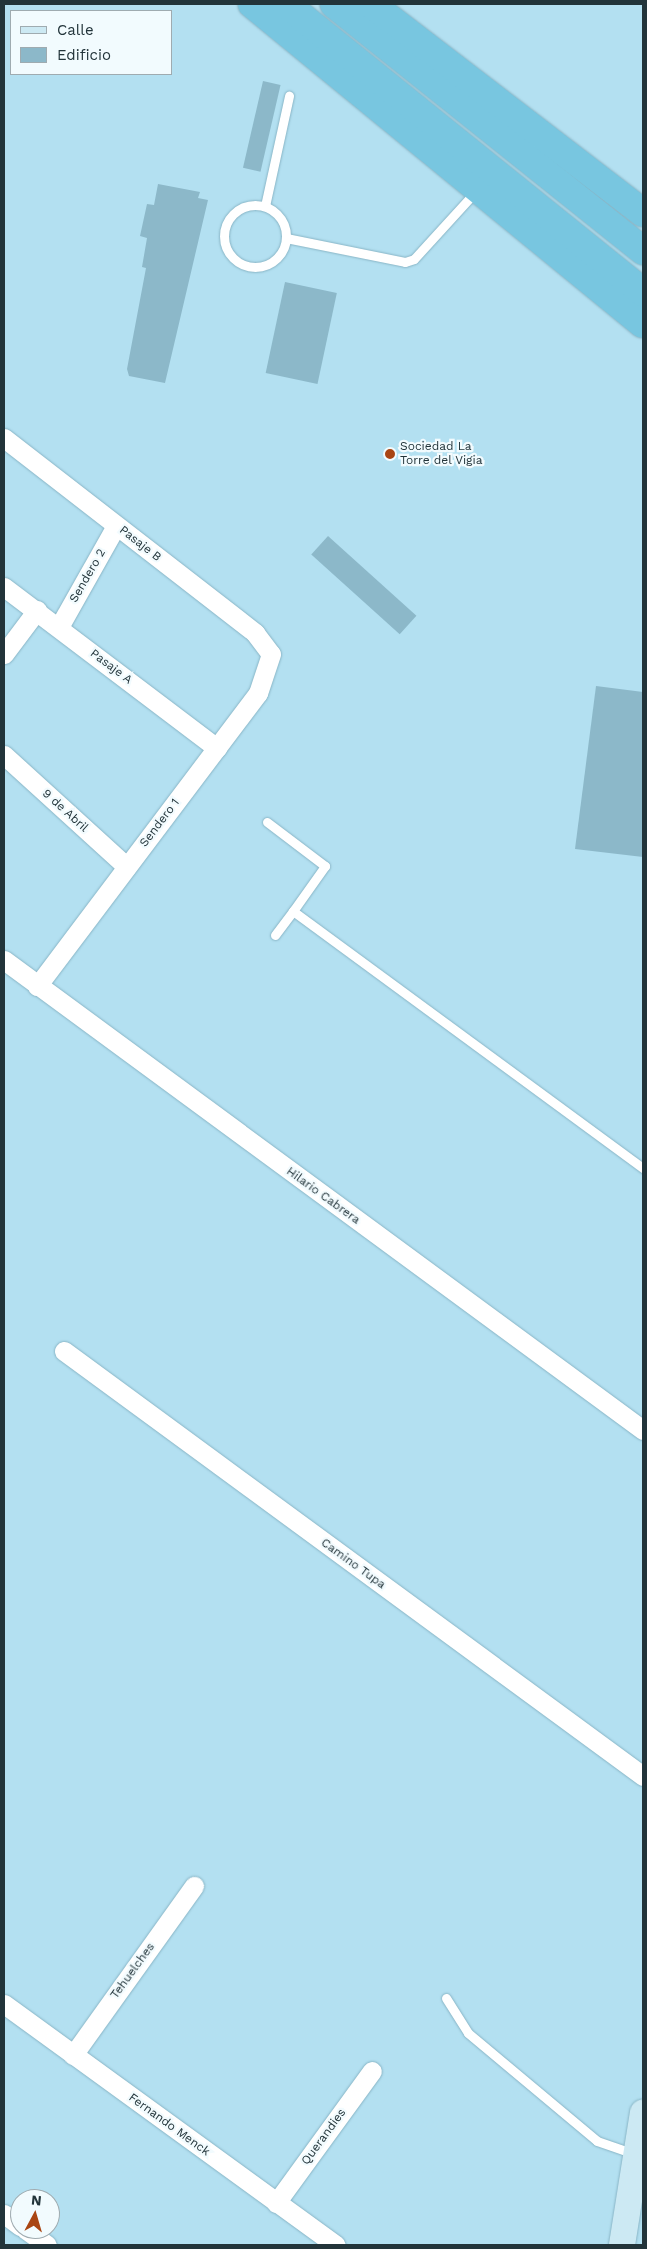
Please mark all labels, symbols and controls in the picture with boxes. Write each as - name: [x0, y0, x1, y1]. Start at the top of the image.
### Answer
- legend: [10, 10, 172, 75]
- text: Calle: [57, 21, 94, 39]
- text: Edificio: [57, 46, 111, 64]
- place label: Sociedad La Torre del Vigia: [400, 440, 483, 468]
- marker: Sociedad La Torre del Vigia: [384, 448, 396, 460]
- street label: Pasaje B: [116, 523, 164, 565]
- street label: Sendero 2: [67, 547, 109, 605]
- street label: Pasaje A: [87, 646, 135, 688]
- street label: 9 de Abril: [39, 786, 91, 836]
- street label: Sendero 1: [137, 796, 183, 850]
- street label: Hilario Cabrera: [283, 1164, 363, 1228]
- street label: Camino Tupa: [318, 1536, 388, 1592]
- street label: Tehuelches: [108, 1940, 158, 2002]
- street label: Fernando Menck: [126, 2091, 212, 2159]
- street label: Querandies: [299, 2106, 349, 2168]
- north arrow: [10, 2189, 60, 2239]
- text: N: [30, 2192, 42, 2209]

